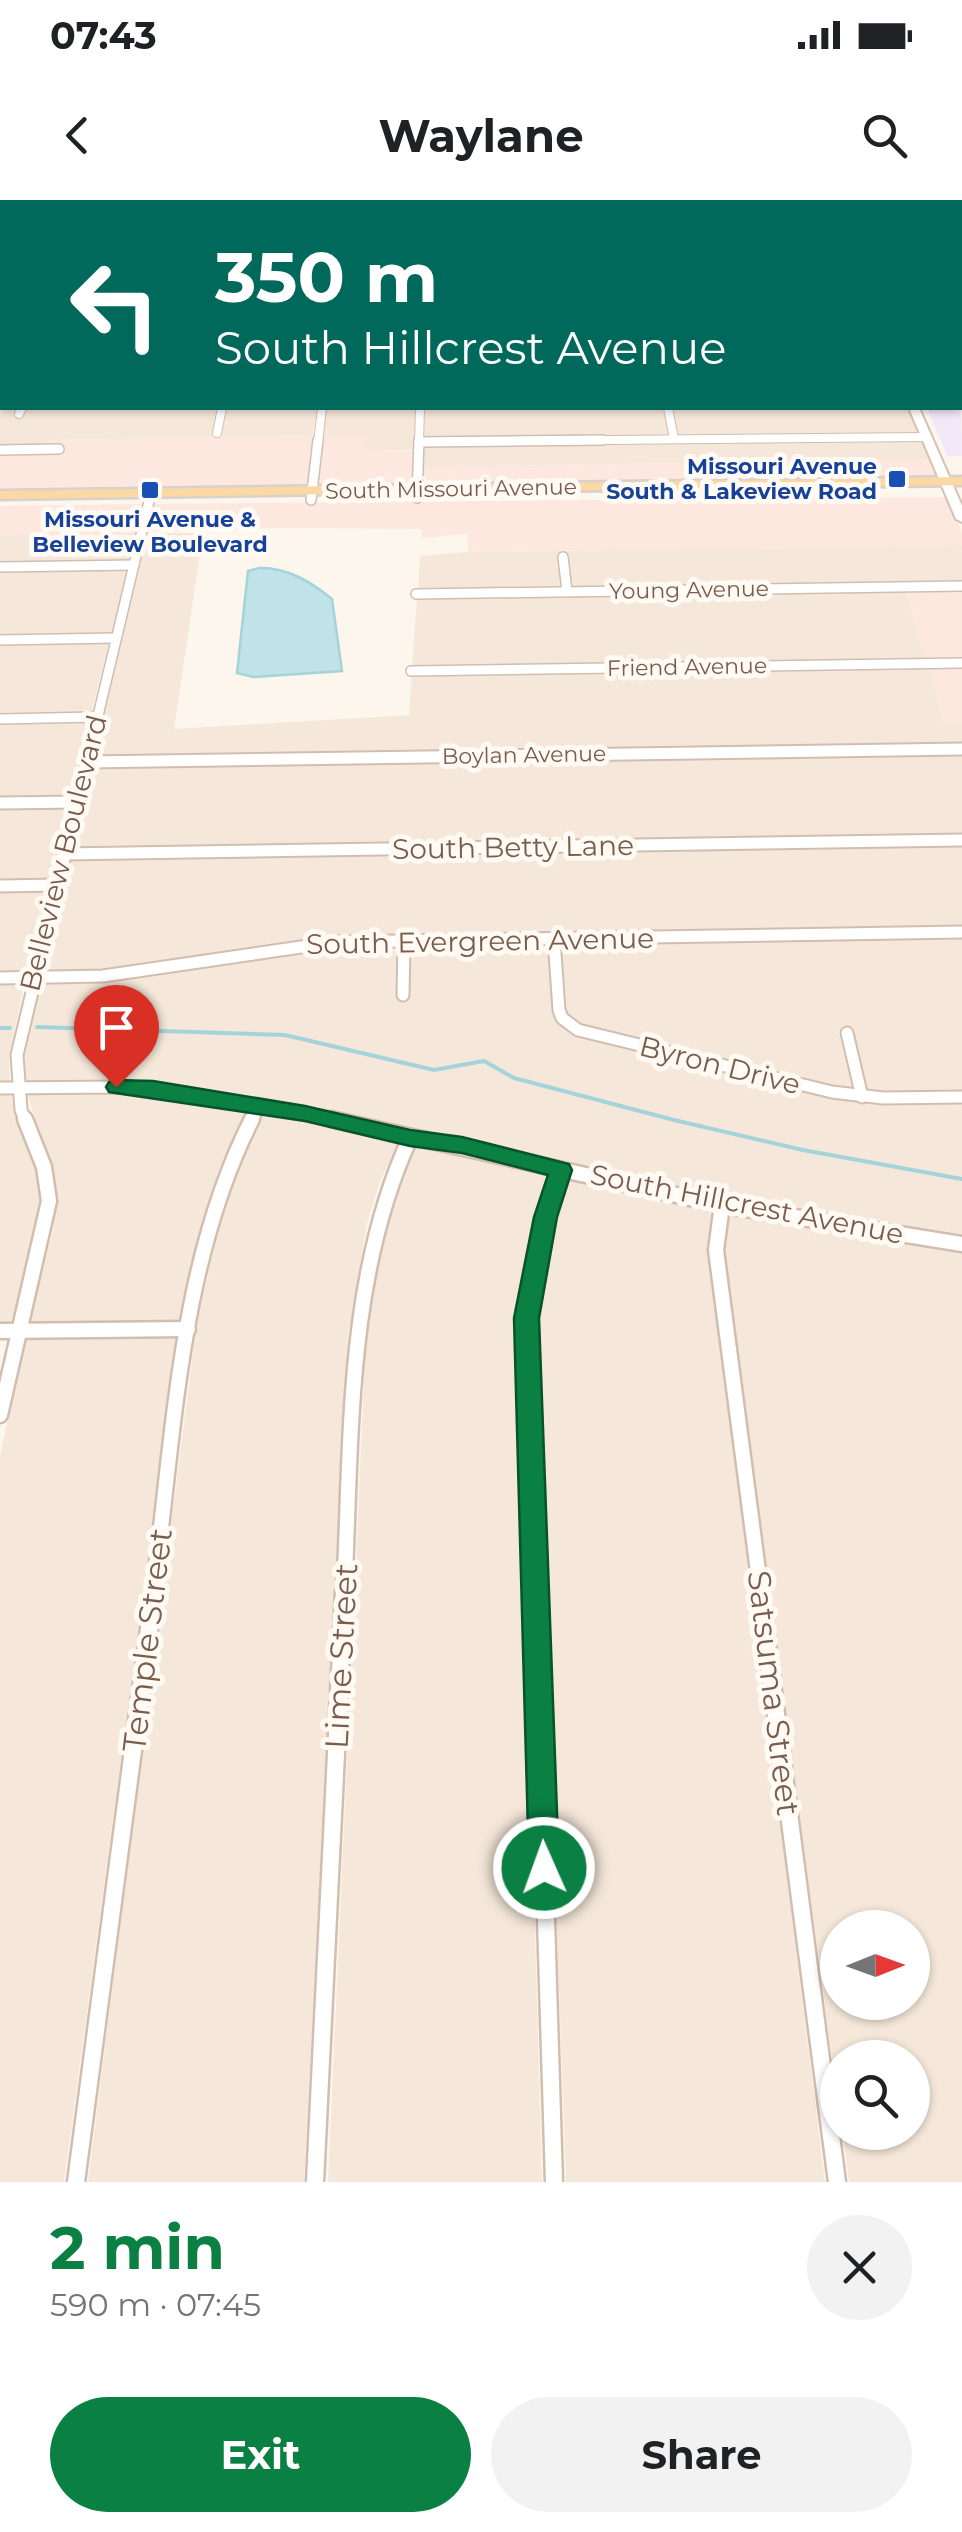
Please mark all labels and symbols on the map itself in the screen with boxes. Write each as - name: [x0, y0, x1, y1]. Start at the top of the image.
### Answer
- place label: Missouri Avenue South & Lakeview Road: [606, 453, 877, 505]
- marker: Missouri Avenue South & Lakeview Road: [886, 468, 908, 490]
- street label: South Missouri Avenue: [325, 473, 577, 505]
- marker: Missouri Avenue & Belleview Boulevard: [139, 479, 161, 501]
- place label: Missouri Avenue & Belleview Boulevard: [32, 506, 268, 558]
- street label: Young Avenue: [609, 575, 769, 605]
- street label: Friend Avenue: [607, 652, 767, 682]
- street label: Belleview Boulevard: [12, 711, 114, 995]
- street label: Boylan Avenue: [442, 740, 606, 770]
- street label: South Betty Lane: [392, 828, 634, 866]
- street label: South Evergreen Avenue: [306, 921, 654, 961]
- pin: [74, 985, 159, 1088]
- street label: Byron Drive: [636, 1029, 804, 1101]
- street label: South Hillcrest Avenue: [588, 1157, 906, 1251]
- street label: Temple Street: [114, 1526, 180, 1754]
- street label: Lime Street: [317, 1562, 365, 1750]
- street label: Satsuma Street: [740, 1568, 808, 1818]
- position arrow: [492, 1816, 596, 1920]
- north arrow: [820, 1910, 930, 2020]

